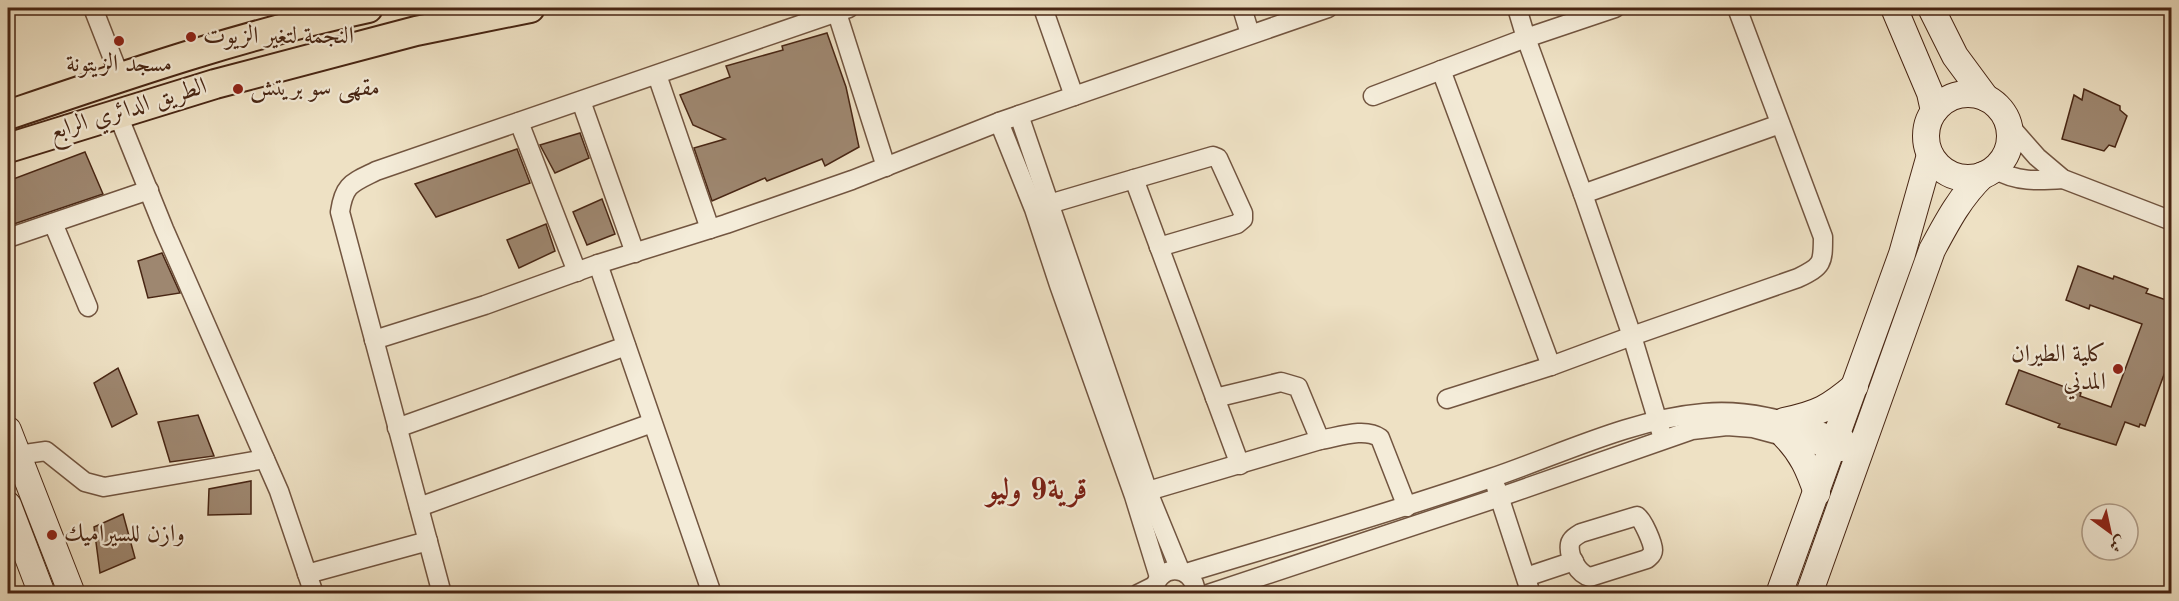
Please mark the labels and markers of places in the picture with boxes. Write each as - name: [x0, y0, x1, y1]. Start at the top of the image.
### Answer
- place label: النجمة لتغير الزيوت: [203, 24, 354, 50]
- marker: النجمة لتغير الزيوت: [184, 30, 198, 44]
- marker: مسجد الزيتونة: [112, 34, 126, 48]
- place label: مسجد الزيتونة: [66, 52, 172, 78]
- place label: مقهى سو بريتش: [250, 77, 380, 104]
- marker: مقهى سو بريتش: [231, 82, 245, 96]
- place label: كلية الطيران المدني: [2011, 342, 2106, 400]
- marker: كلية الطيران المدني: [2111, 362, 2125, 376]
- place label: وازن للسيراميك: [64, 522, 185, 547]
- marker: وازن للسيراميك: [45, 528, 59, 542]

